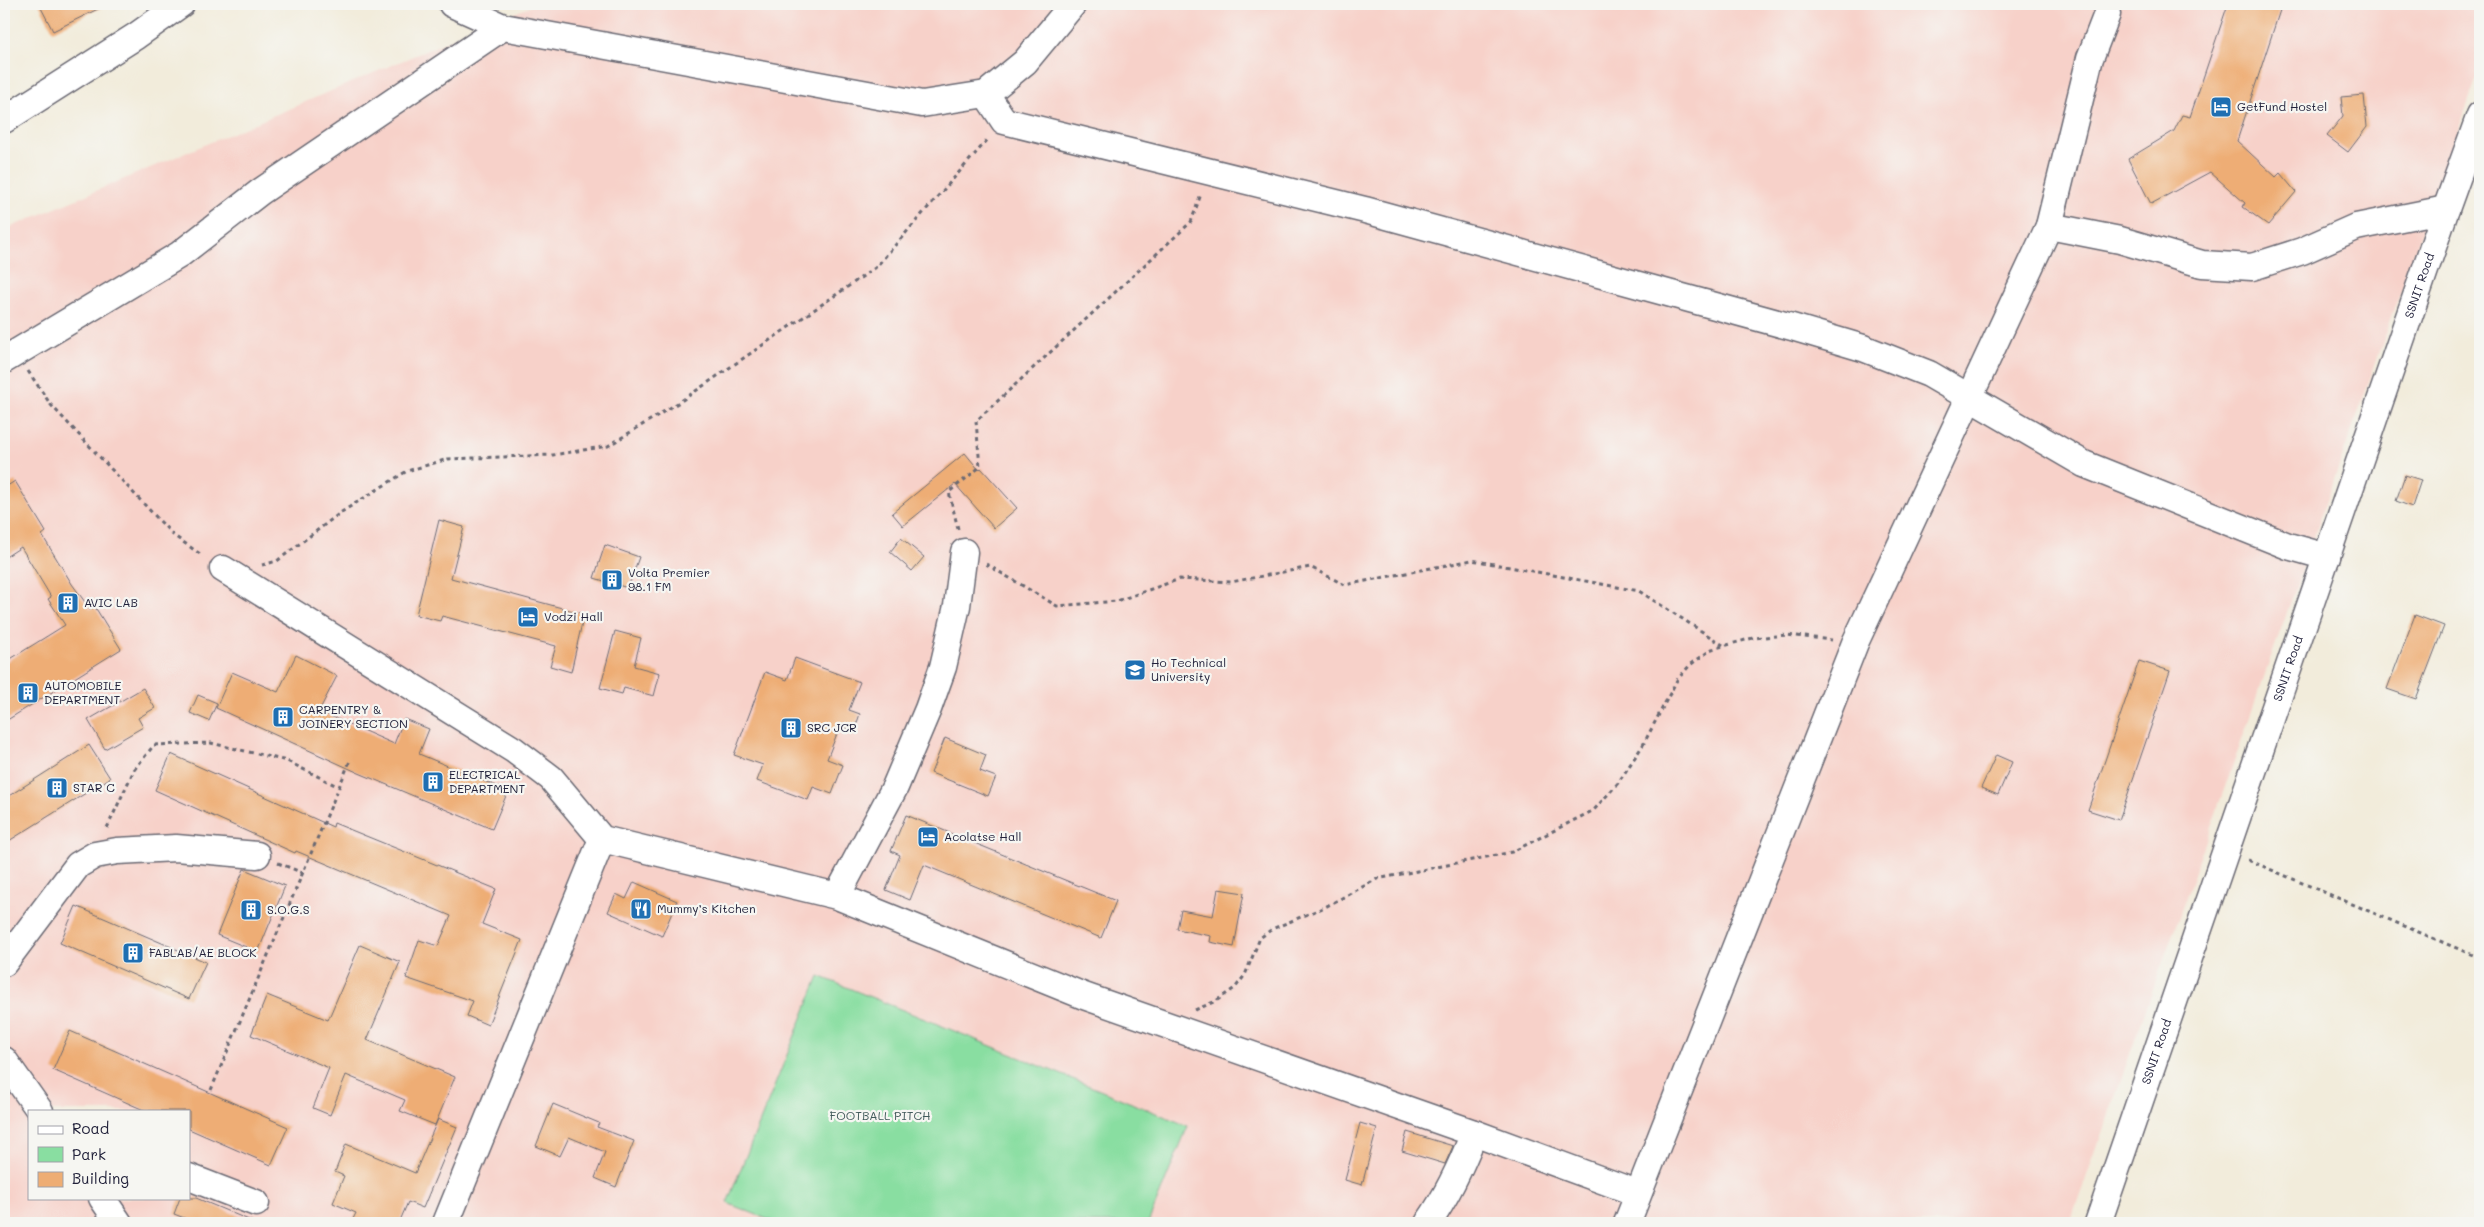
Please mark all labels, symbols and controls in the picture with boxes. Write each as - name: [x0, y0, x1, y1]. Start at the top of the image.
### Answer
- hotel icon: GetFund Hostel: [2209, 95, 2233, 119]
- place label: GetFund Hostel: [2237, 98, 2327, 114]
- street label: SSNIT Road: [2400, 250, 2437, 320]
- place label: Volta Premier 98.1 FM: [628, 564, 710, 594]
- building icon: Volta Premier 98.1 FM: [600, 568, 624, 592]
- building icon: AVIC LAB: [56, 591, 80, 615]
- place label: AVIC LAB: [84, 594, 138, 610]
- hotel icon: Vodzi Hall: [516, 605, 540, 629]
- place label: Vodzi Hall: [544, 608, 603, 624]
- street label: SSNIT Road: [2269, 633, 2306, 703]
- place label: Ho Technical University: [1151, 654, 1226, 684]
- school or university icon: Ho Technical University: [1123, 658, 1147, 682]
- place label: AUTOMOBILE DEPARTMENT: [44, 677, 122, 707]
- building icon: AUTOMOBILE DEPARTMENT: [16, 681, 40, 705]
- place label: CARPENTRY & JOINERY SECTION: [299, 701, 408, 731]
- building icon: CARPENTRY & JOINERY SECTION: [271, 705, 295, 729]
- building icon: SRC JCR: [779, 716, 803, 740]
- place label: SRC JCR: [807, 719, 857, 735]
- place label: ELECTRICAL DEPARTMENT: [449, 766, 525, 796]
- building icon: ELECTRICAL DEPARTMENT: [421, 770, 445, 794]
- building icon: STAR C: [45, 776, 69, 800]
- place label: STAR C: [73, 779, 115, 795]
- hotel icon: Acolatse Hall: [916, 825, 940, 849]
- place label: Acolatse Hall: [944, 828, 1021, 844]
- restaurant icon: Mummy’s Kitchen: [629, 897, 653, 921]
- building icon: S.O.G.S: [239, 898, 263, 922]
- place label: Mummy’s Kitchen: [657, 900, 756, 916]
- place label: S.O.G.S: [267, 901, 310, 917]
- building icon: FABLAB/AE BLOCK: [121, 941, 145, 965]
- place label: FABLAB/AE BLOCK: [149, 944, 257, 960]
- street label: SSNIT Road: [2137, 1016, 2175, 1086]
- park label: FOOTBALL PITCH: [829, 1107, 931, 1123]
- legend: [28, 1110, 190, 1200]
- text: Road: [72, 1118, 109, 1138]
- text: Park: [72, 1144, 106, 1164]
- text: Building: [72, 1168, 129, 1188]

